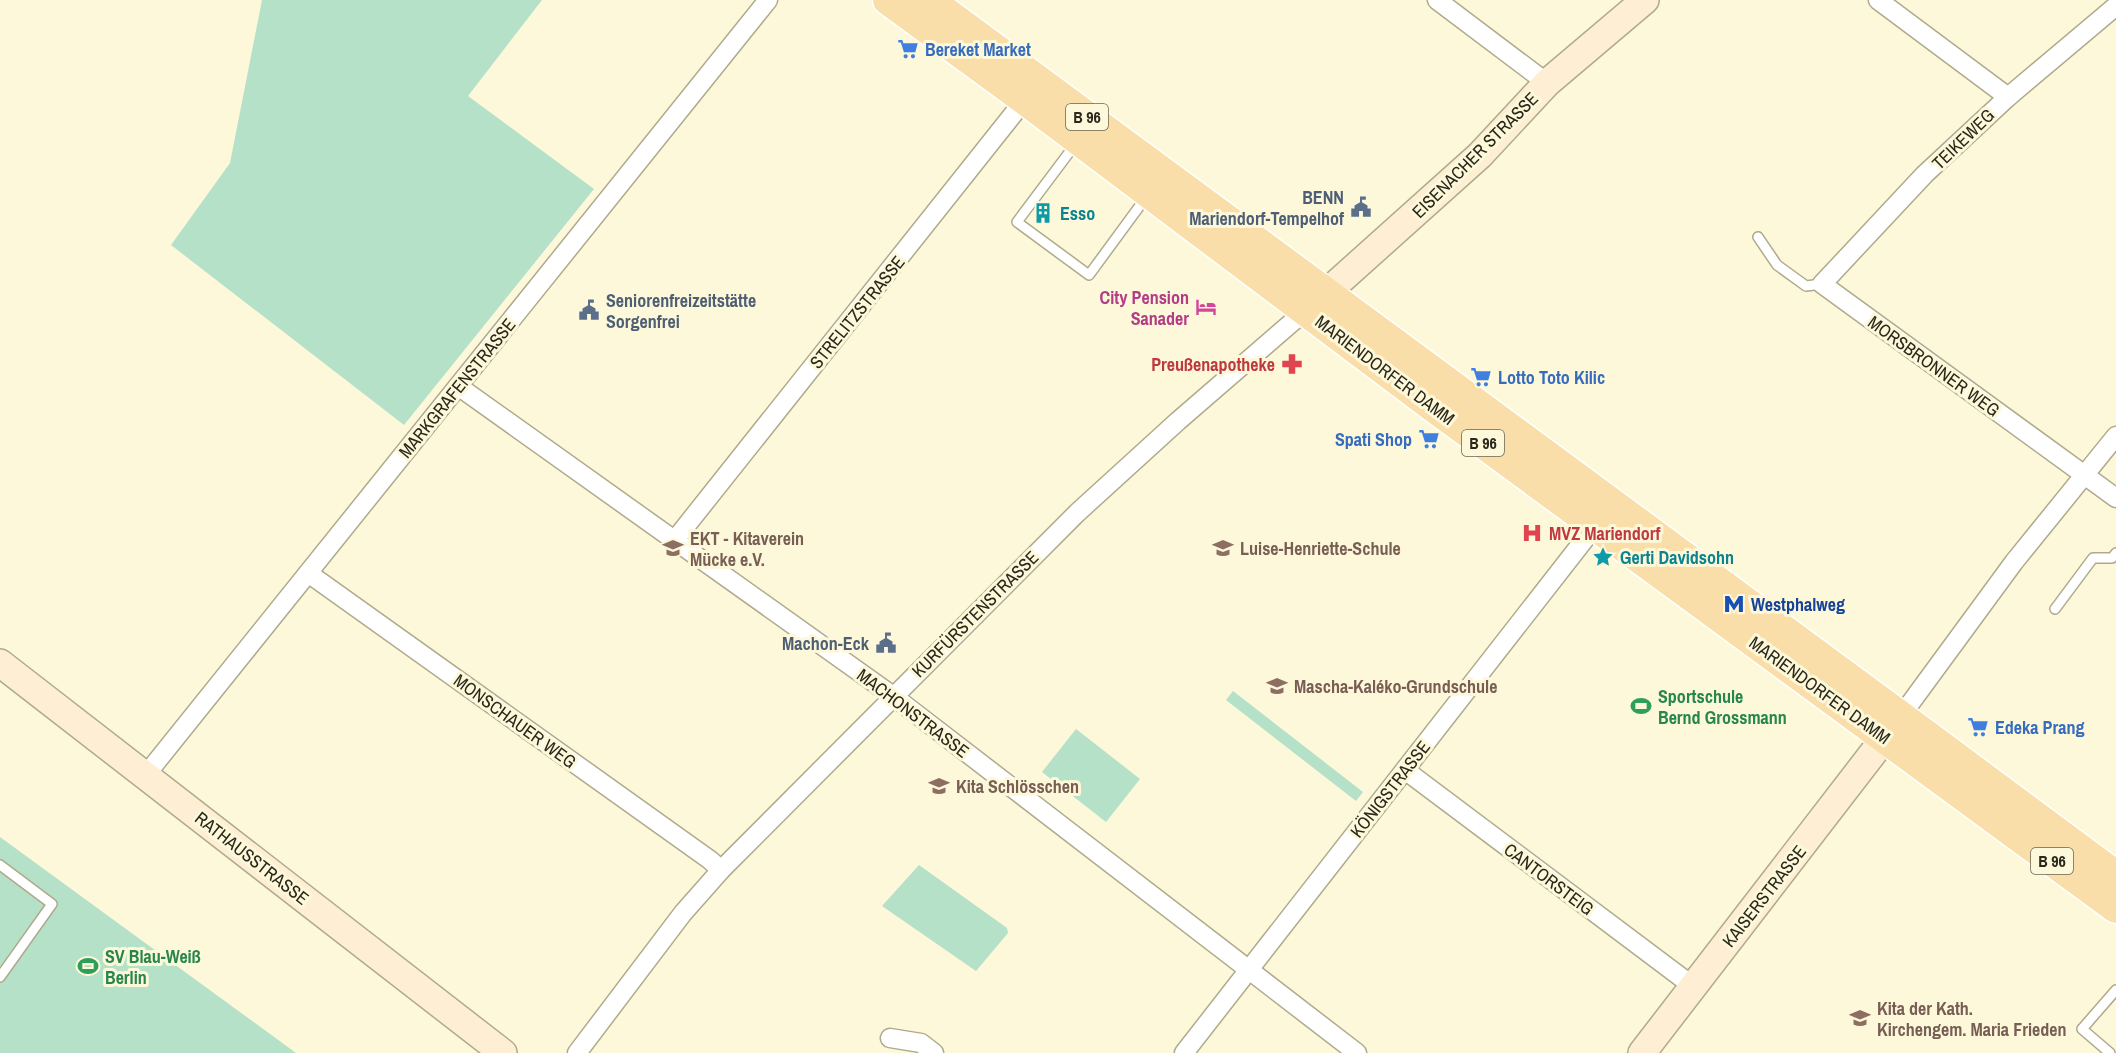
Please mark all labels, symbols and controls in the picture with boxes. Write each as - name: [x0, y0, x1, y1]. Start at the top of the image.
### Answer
- supermarket icon: Bereket Market: [896, 37, 920, 61]
- place label: Bereket Market: [925, 37, 1031, 62]
- street label: EISENACHER STRASSE: [1406, 86, 1544, 224]
- street label: TEIKEWEG: [1926, 103, 2000, 175]
- road number: B 96: [1066, 104, 1108, 130]
- place label: BENN Mariendorf-Tempelhof: [1189, 185, 1344, 231]
- public building icon: BENN Mariendorf-Tempelhof: [1349, 195, 1373, 219]
- building icon: Esso: [1031, 201, 1055, 225]
- place label: Esso: [1060, 201, 1095, 226]
- street label: STRELITZSTRASSE: [804, 250, 910, 374]
- place label: City Pension Sanader: [1100, 285, 1189, 331]
- place label: Seniorenfreizeitstätte Sorgenfrei: [606, 288, 756, 334]
- hotel icon: City Pension Sanader: [1194, 295, 1218, 319]
- public building icon: Seniorenfreizeitstätte Sorgenfrei: [577, 298, 601, 322]
- street label: MARIENDORFER DAMM: [1310, 309, 1460, 431]
- street label: MORSBRONNER WEG: [1863, 310, 2005, 422]
- street label: MARKGRAFENSTRASSE: [393, 313, 521, 463]
- place label: Preußenapotheke: [1151, 352, 1275, 377]
- pharmacy icon: Preußenapotheke: [1280, 352, 1304, 376]
- supermarket icon: Lotto Toto Kilic: [1469, 365, 1493, 389]
- place label: Lotto Toto Kilic: [1498, 365, 1605, 390]
- place label: Spati Shop: [1335, 427, 1412, 452]
- supermarket icon: Spati Shop: [1417, 427, 1441, 451]
- road number: B 96: [1462, 430, 1504, 456]
- hospital icon: MVZ Mariendorf: [1520, 521, 1544, 545]
- place label: MVZ Mariendorf: [1549, 521, 1661, 546]
- place label: EKT - Kitaverein Mücke e.V.: [690, 526, 804, 572]
- school or university icon: EKT - Kitaverein Mücke e.V.: [661, 536, 685, 560]
- school or university icon: Luise-Henriette-Schule: [1211, 536, 1235, 560]
- place label: Luise-Henriette-Schule: [1240, 536, 1401, 561]
- street label: KURFÜRSTENSTRASSE: [906, 545, 1044, 683]
- place icon: Gerti Davidsohn: [1591, 545, 1615, 569]
- place label: Gerti Davidsohn: [1620, 545, 1734, 570]
- metro station icon: Westphalweg: [1722, 592, 1746, 616]
- place label: Westphalweg: [1751, 592, 1845, 617]
- street label: MARIENDORFER DAMM: [1744, 630, 1896, 750]
- place label: Machon-Eck: [782, 631, 870, 656]
- public building icon: Machon-Eck: [874, 631, 898, 655]
- street label: MACHONSTRASSE: [852, 663, 974, 763]
- street label: MONSCHAUER WEG: [449, 668, 581, 774]
- school or university icon: Mascha-Kaléko-Grundschule: [1265, 674, 1289, 698]
- place label: Mascha-Kaléko-Grundschule: [1294, 674, 1497, 699]
- place label: Sportschule Bernd Grossmann: [1658, 684, 1787, 730]
- sports icon: Sportschule Bernd Grossmann: [1629, 694, 1653, 718]
- supermarket icon: Edeka Prang: [1966, 715, 1990, 739]
- place label: Edeka Prang: [1995, 715, 2084, 740]
- street label: KÖNIGSTRASSE: [1344, 735, 1436, 843]
- school or university icon: Kita Schlösschen: [927, 774, 951, 798]
- place label: Kita Schlösschen: [956, 774, 1079, 799]
- street label: RATHAUSSTRASSE: [190, 806, 314, 910]
- street label: CANTORSTEIG: [1499, 837, 1599, 921]
- street label: KAISERSTRASSE: [1716, 840, 1812, 952]
- road number: B 96: [2031, 848, 2073, 874]
- place label: SV Blau-Weiß Berlin: [105, 944, 201, 990]
- sports icon: SV Blau-Weiß Berlin: [76, 954, 100, 978]
- place label: Kita der Kath. Kirchengem. Maria Frieden: [1877, 996, 2067, 1042]
- school or university icon: Kita der Kath. Kirchengem. Maria Frieden: [1848, 1006, 1872, 1030]

